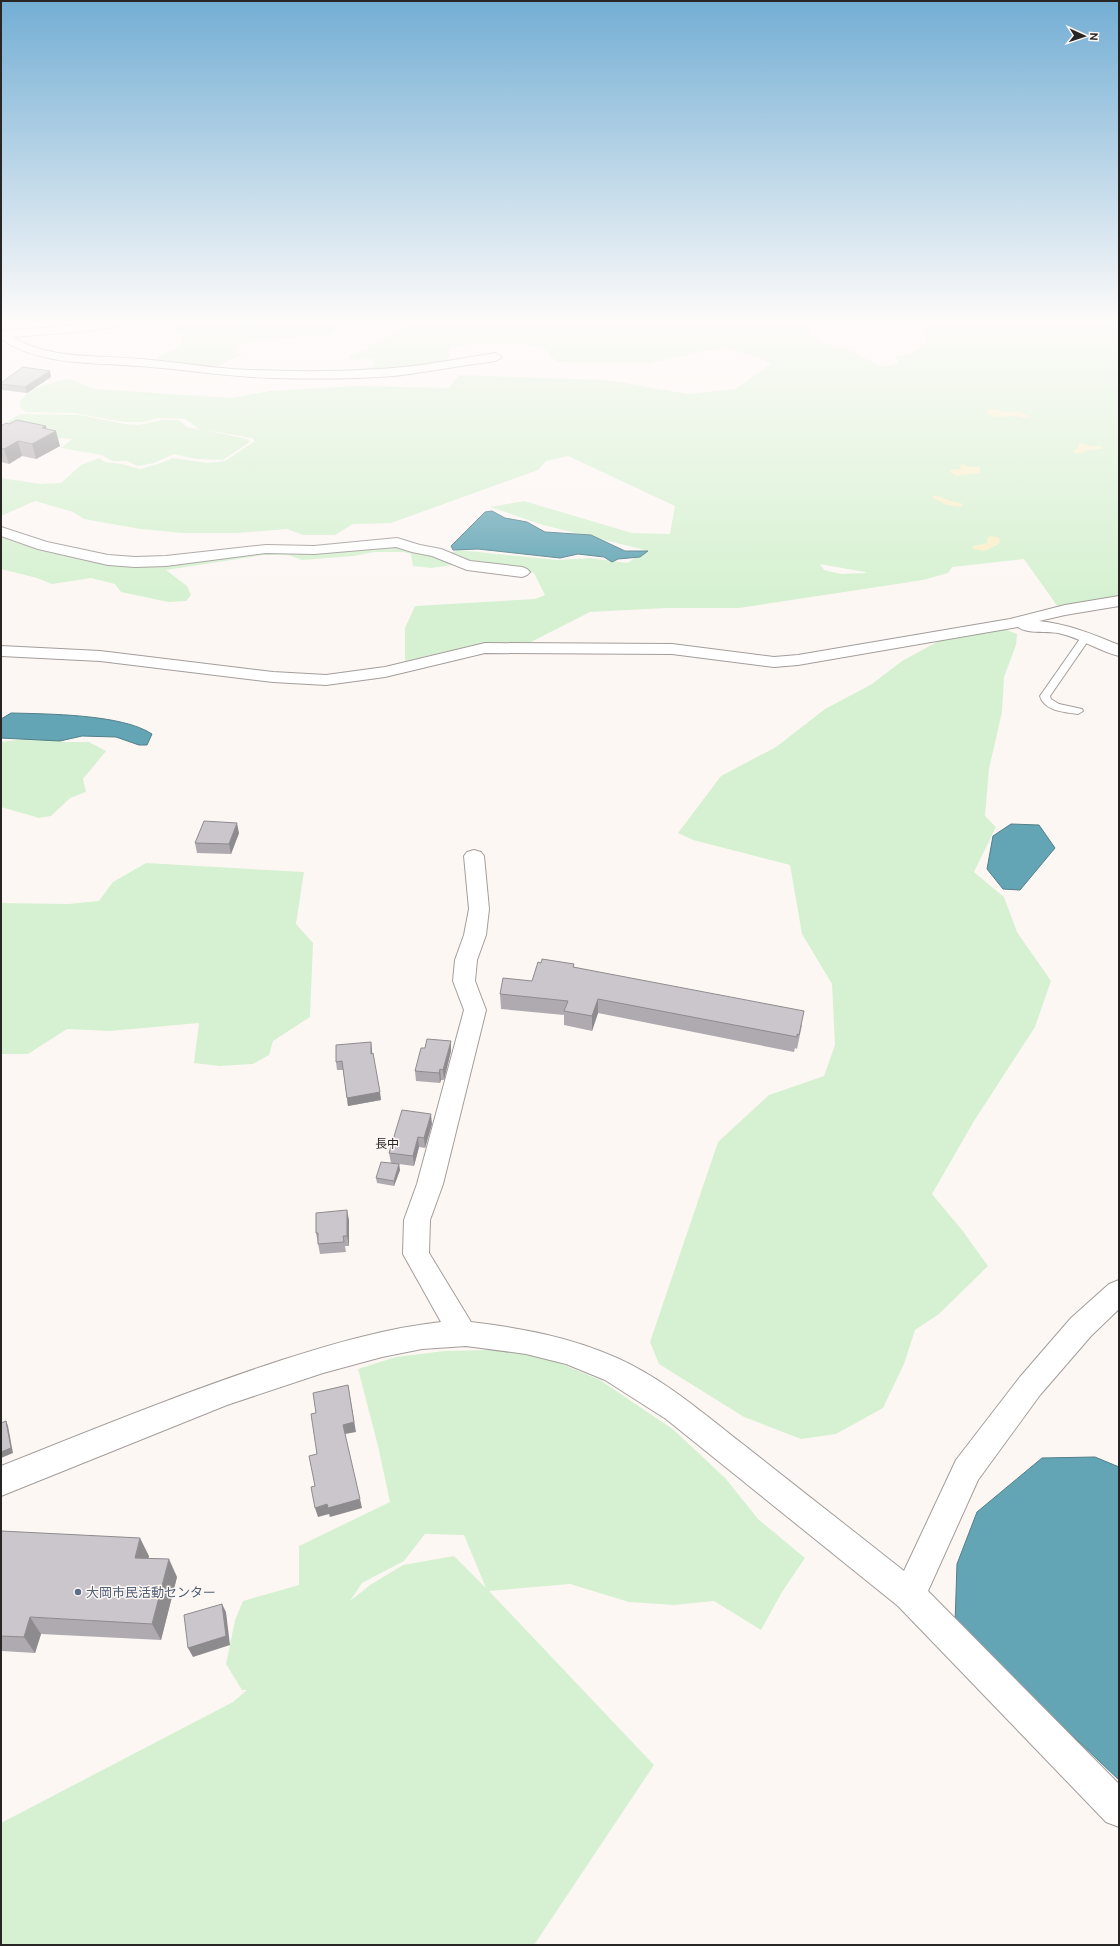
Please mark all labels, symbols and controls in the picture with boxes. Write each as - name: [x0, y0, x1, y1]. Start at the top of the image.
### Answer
- north arrow: [1064, 16, 1104, 56]
- text: N: [1088, 32, 1100, 41]
- district label: 長中: [375, 1137, 399, 1150]
- place label: 大岡市民活動センター: [86, 1585, 216, 1599]
- marker: 大岡市民活動センター: [73, 1587, 83, 1597]

